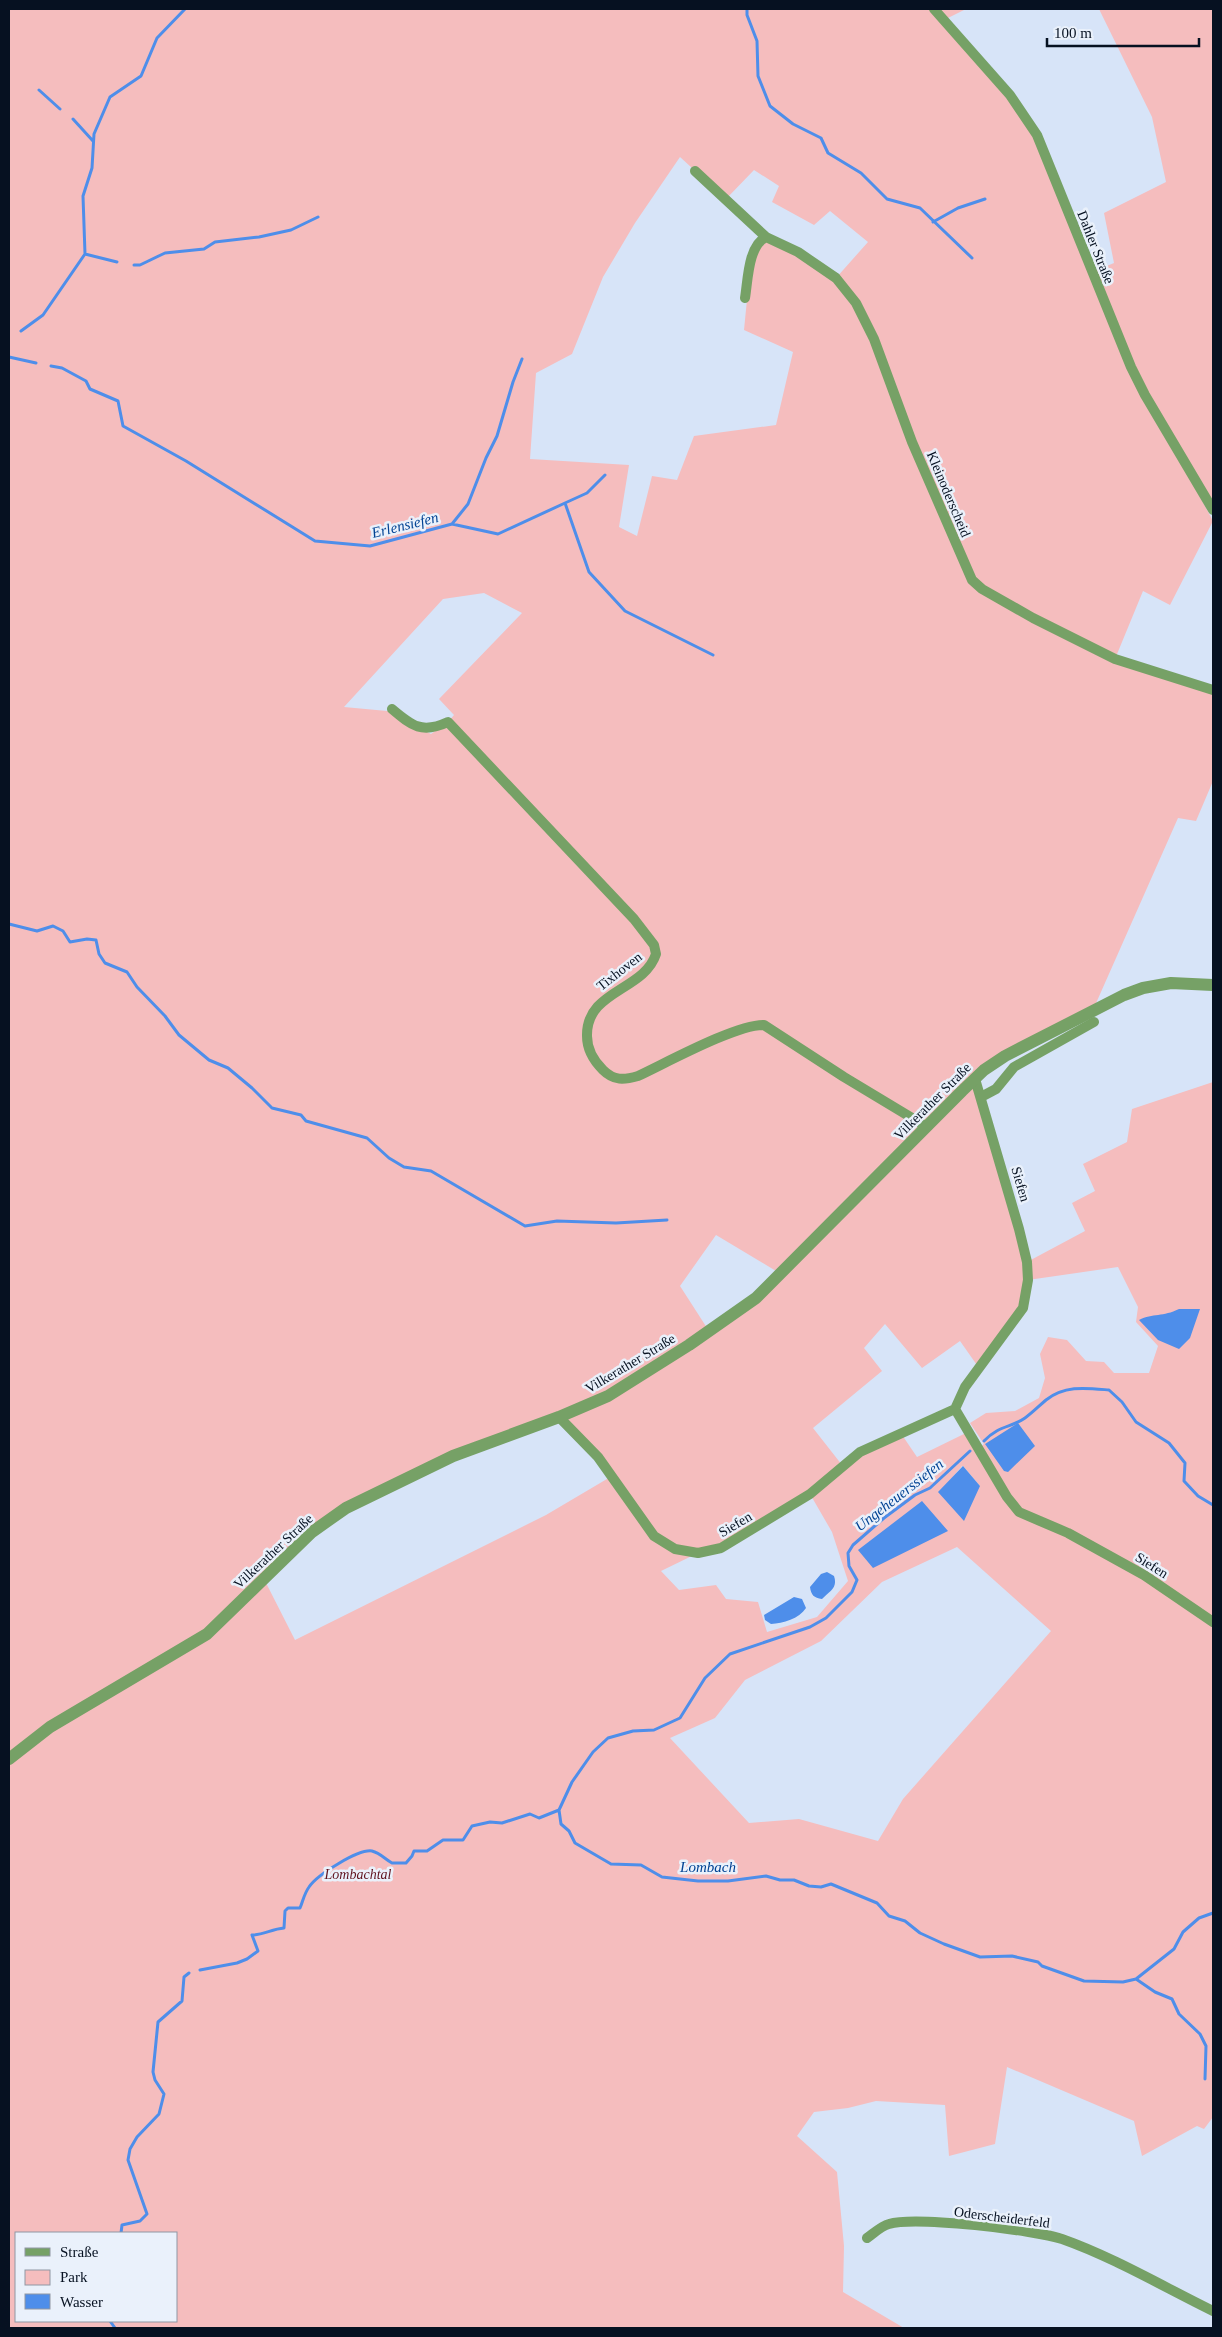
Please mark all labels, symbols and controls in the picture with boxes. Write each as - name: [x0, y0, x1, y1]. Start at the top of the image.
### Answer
- scale bar: [1047, 15, 1200, 47]
- text: 100 m: [1054, 25, 1092, 41]
- street label: Dahler Straße: [1074, 209, 1117, 286]
- street label: Kleinoderscheid: [924, 449, 973, 539]
- water label: Erlensiefen: [369, 509, 440, 541]
- street label: Tixhoven: [594, 949, 645, 994]
- street label: Vilkerather Straße: [891, 1060, 974, 1143]
- street label: Siefen: [1008, 1165, 1033, 1203]
- street label: Vilkerather Straße: [583, 1331, 678, 1396]
- water label: Ungeheuerssiefen: [852, 1456, 946, 1534]
- street label: Siefen: [716, 1509, 754, 1540]
- street label: Vilkerather Straße: [231, 1511, 316, 1592]
- street label: Siefen: [1133, 1550, 1171, 1581]
- water label: Lombach: [679, 1859, 736, 1875]
- park label: Lombachtal: [324, 1867, 392, 1882]
- street label: Oderscheiderfeld: [953, 2204, 1051, 2231]
- legend: [15, 2232, 178, 2322]
- text: Straße: [60, 2244, 99, 2260]
- text: Park: [60, 2269, 88, 2285]
- text: Wasser: [60, 2294, 103, 2310]

